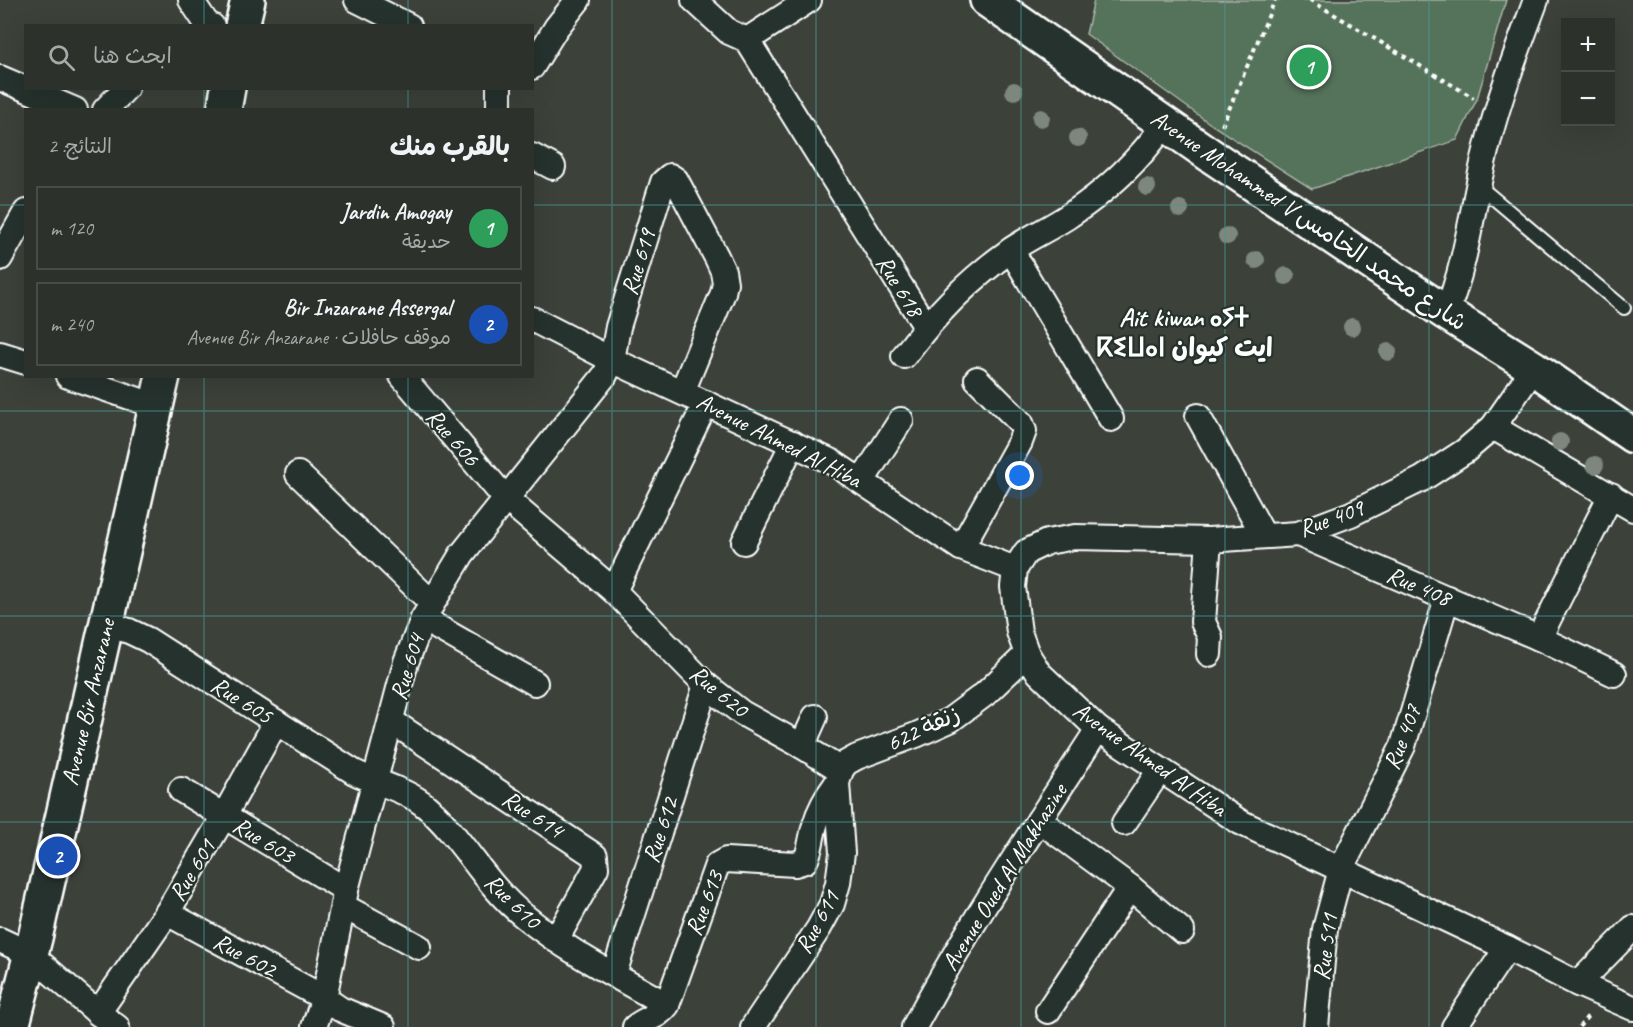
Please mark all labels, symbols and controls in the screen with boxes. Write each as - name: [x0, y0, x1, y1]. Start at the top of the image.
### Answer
- map controls: [1561, 18, 1615, 126]
- button: +: [1561, 18, 1615, 72]
- search box: [24, 24, 534, 90]
- icon: search: [45, 41, 78, 74]
- text: ابحث هنا: [93, 42, 172, 70]
- pin: 1: [1290, 44, 1328, 90]
- button: −: [1561, 72, 1615, 126]
- street label: Avenue Mohammed V شارع محمد الخامس: [1144, 103, 1473, 339]
- text: بالقرب منك: [390, 130, 510, 163]
- text: النتائج: 2: [48, 134, 112, 159]
- text: Jardin Amogay: [341, 198, 451, 226]
- text: 120 m: [50, 216, 93, 241]
- text: 1: [484, 216, 493, 241]
- street label: Rue 619: [614, 223, 663, 298]
- text: حديقة: [402, 229, 451, 254]
- street label: Rue 618: [870, 250, 932, 324]
- text: Bir Inzarane Assergal: [284, 294, 451, 322]
- district label: Ait kiwan ⴰⵢⵜ ⴽⵉⵡⴰⵏ ايت كيوان: [1095, 301, 1273, 364]
- text: 240 m: [50, 312, 93, 337]
- text: 2: [484, 312, 493, 337]
- text: موقف حافلات · Avenue Bir Anzarane: [187, 325, 451, 350]
- street label: Avenue Ahmed Al Hiba: [692, 386, 867, 495]
- street label: Rue 606: [420, 402, 487, 473]
- your location: [1005, 461, 1034, 490]
- street label: Rue 409: [1294, 492, 1370, 544]
- street label: Rue 408: [1382, 559, 1458, 614]
- street label: Avenue Bir Anzarane: [54, 614, 122, 788]
- street label: Rue 604: [383, 628, 432, 703]
- street label: Rue 620: [684, 658, 756, 725]
- street label: Rue 605: [206, 670, 279, 731]
- street label: Avenue Ahmed Al Hiba: [1067, 695, 1234, 824]
- street label: زنقة 622: [882, 698, 964, 758]
- street label: Rue 407: [1376, 699, 1428, 774]
- street label: Avenue Oued Al Makhazine: [934, 776, 1075, 976]
- street label: Rue 614: [497, 783, 571, 846]
- street label: Rue 612: [635, 791, 685, 867]
- street label: Rue 603: [228, 810, 302, 871]
- street label: Rue 601: [162, 833, 223, 906]
- pin: 2: [38, 834, 78, 878]
- street label: Rue 613: [678, 864, 731, 940]
- street label: Rue 610: [478, 867, 549, 937]
- street label: Rue 611: [788, 884, 847, 959]
- street label: Rue 511: [1305, 911, 1345, 982]
- street label: Rue 602: [208, 926, 284, 985]

